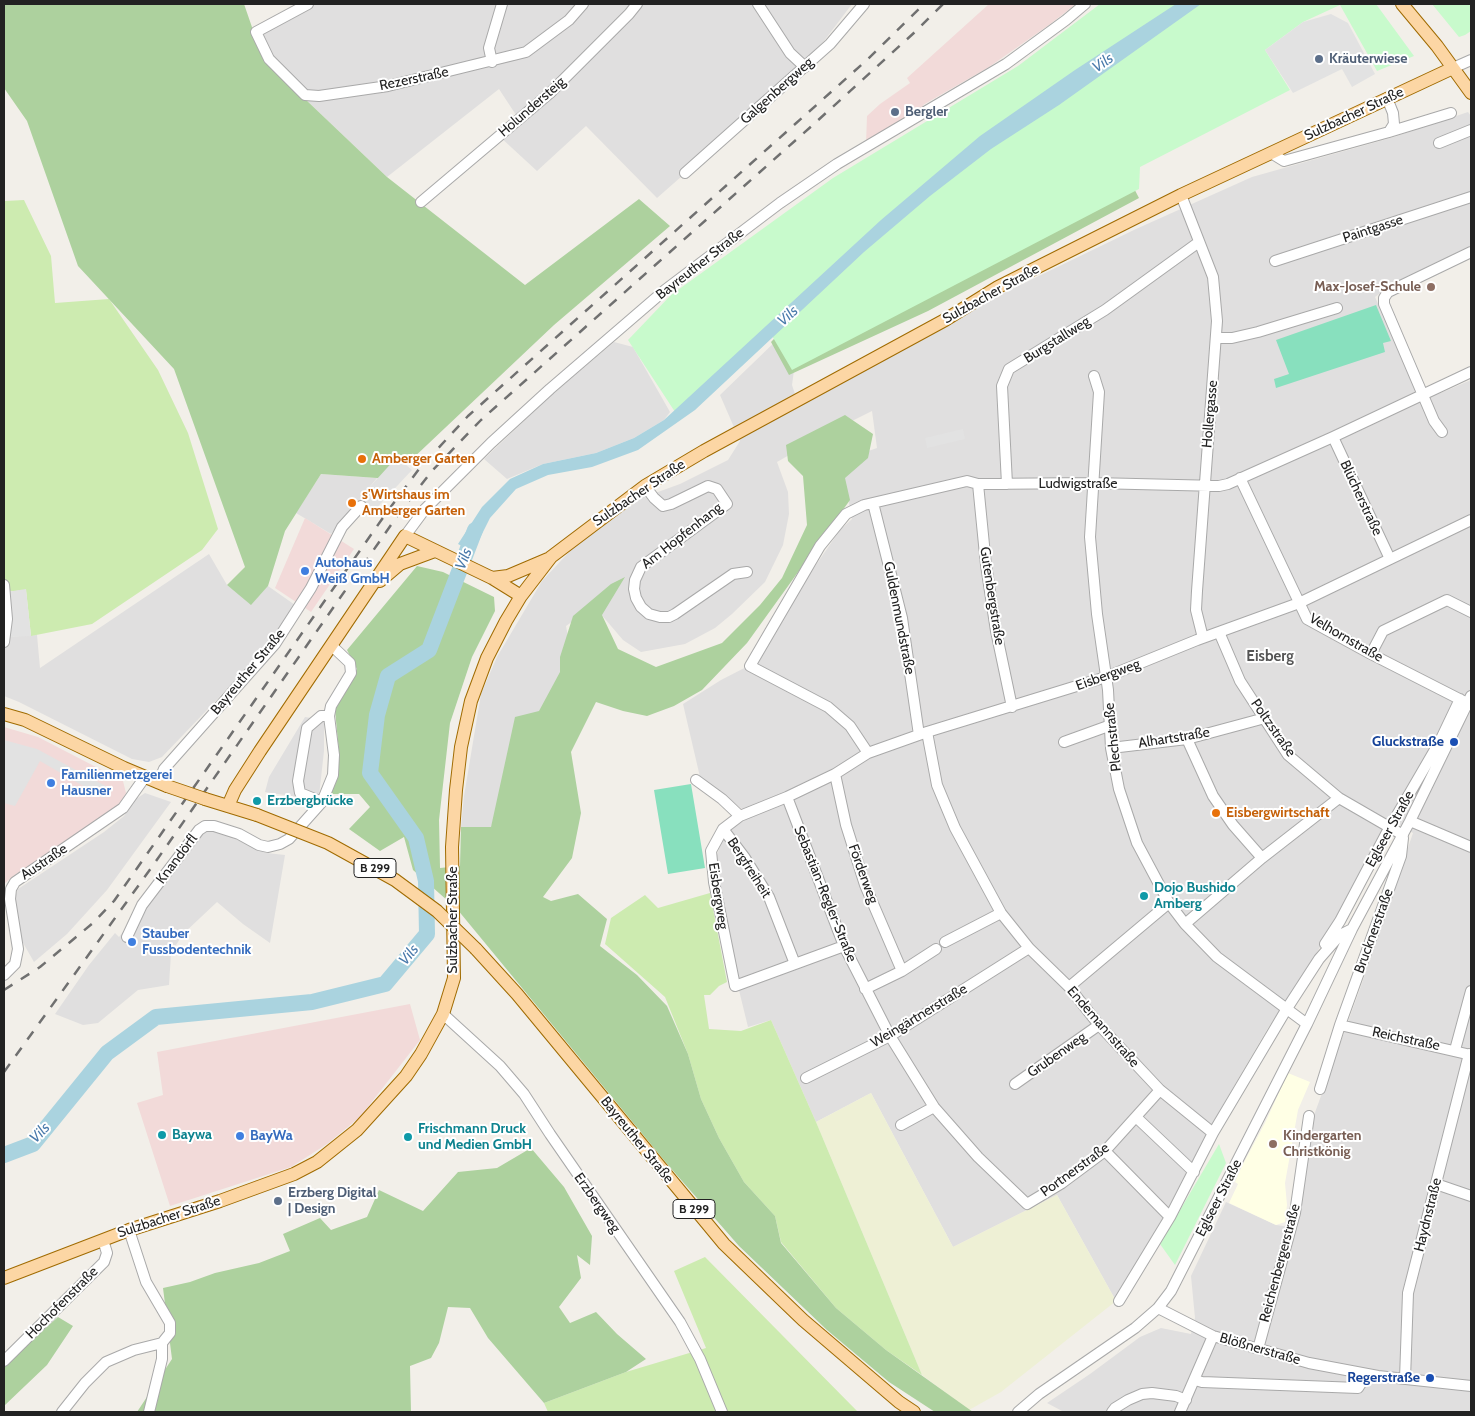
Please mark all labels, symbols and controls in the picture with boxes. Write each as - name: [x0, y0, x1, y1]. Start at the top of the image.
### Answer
- water label: Vils: [1089, 49, 1117, 77]
- place label: Kräuterwiese: [1329, 51, 1407, 67]
- marker: Kräuterwiese: [1313, 53, 1325, 65]
- street label: Galgenbergweg: [737, 54, 817, 128]
- street label: Rezerstraße: [378, 63, 450, 95]
- street label: Holundersteig: [495, 74, 569, 140]
- street label: Sulzbacher Straße: [1302, 84, 1406, 144]
- place label: Bergler: [905, 104, 948, 120]
- marker: Bergler: [889, 106, 901, 118]
- street label: Paintgasse: [1341, 211, 1405, 247]
- street label: Bayreuther Straße: [653, 225, 747, 303]
- street label: Sulzbacher Straße: [940, 261, 1042, 327]
- place label: Max-Josef-Schule: [1314, 279, 1421, 295]
- marker: Max-Josef-Schule: [1425, 281, 1437, 293]
- water label: Vils: [774, 302, 802, 330]
- street label: Burgstallweg: [1021, 313, 1093, 367]
- street label: Hollergasse: [1199, 379, 1221, 449]
- place label: Amberger Garten: [372, 451, 475, 467]
- marker: Amberger Garten: [356, 453, 368, 465]
- street label: Sulzbacher Straße: [590, 456, 688, 530]
- street label: Blücherstraße: [1336, 458, 1386, 538]
- street label: Ludwigstraße: [1039, 476, 1117, 492]
- place label: s'Wirtshaus im Amberger Garten: [362, 487, 465, 520]
- marker: s'Wirtshaus im Amberger Garten: [346, 497, 358, 509]
- street label: Am Hopfenhang: [638, 499, 726, 573]
- water label: Vils: [452, 546, 476, 572]
- street label: Gutenbergstraße: [976, 546, 1008, 646]
- place label: Autohaus Weiß GmbH: [315, 555, 390, 588]
- street label: Guldenmundstraße: [880, 560, 918, 676]
- marker: Autohaus Weiß GmbH: [299, 565, 311, 577]
- street label: Velhornstraße: [1306, 610, 1386, 666]
- street label: Bayreuther Straße: [207, 626, 289, 718]
- district label: Eisberg: [1246, 648, 1294, 666]
- street label: Eisbergweg: [1074, 656, 1142, 694]
- street label: Poltzstraße: [1247, 696, 1299, 760]
- street label: Plechstraße: [1101, 702, 1125, 772]
- street label: Alhartstraße: [1137, 724, 1211, 752]
- place label: Gluckstraße: [1372, 734, 1444, 750]
- marker: Gluckstraße: [1448, 736, 1460, 748]
- place label: Familienmetzgerei Hausner: [61, 767, 172, 800]
- marker: Familienmetzgerei Hausner: [45, 777, 57, 789]
- street label: Eglseer Straße: [1362, 788, 1418, 870]
- place label: Erzbergbrücke: [267, 793, 353, 809]
- marker: Erzbergbrücke: [251, 795, 263, 807]
- place label: Eisbergwirtschaft: [1226, 805, 1330, 821]
- marker: Eisbergwirtschaft: [1210, 807, 1222, 819]
- street label: Sebastian-Regler-Straße: [790, 823, 860, 965]
- street label: Knandörfl: [153, 831, 201, 887]
- street label: Bergfreiheit: [723, 835, 775, 901]
- street label: Austraße: [18, 840, 70, 884]
- street label: Förderweg: [844, 842, 882, 906]
- road number: B 299: [354, 858, 396, 878]
- street label: Eisbergweg: [704, 861, 732, 931]
- street label: Sulzbacher Straße: [445, 866, 461, 974]
- place label: Dojo Bushido Amberg: [1154, 880, 1236, 912]
- street label: Brucknerstraße: [1351, 886, 1397, 976]
- marker: Dojo Bushido Amberg: [1138, 890, 1150, 902]
- place label: Stauber Fussbodentechnik: [142, 926, 251, 959]
- marker: Stauber Fussbodentechnik: [126, 936, 138, 948]
- water label: Vils: [395, 941, 423, 969]
- street label: Weingärtnerstraße: [868, 981, 970, 1051]
- street label: Endemannstraße: [1063, 983, 1143, 1071]
- street label: Reichstraße: [1371, 1024, 1441, 1054]
- street label: Grubenweg: [1024, 1029, 1090, 1081]
- street label: Bayreuther Straße: [597, 1093, 677, 1187]
- water label: Vils: [26, 1119, 54, 1147]
- place label: Frischmann Druck und Medien GmbH: [418, 1121, 532, 1154]
- place label: Baywa: [172, 1127, 212, 1143]
- place label: BayWa: [250, 1128, 293, 1144]
- place label: Kindergarten Christkönig: [1283, 1128, 1361, 1160]
- marker: Baywa: [156, 1129, 168, 1141]
- marker: BayWa: [234, 1130, 246, 1142]
- marker: Frischmann Druck und Medien GmbH: [402, 1131, 414, 1143]
- marker: Kindergarten Christkönig: [1267, 1138, 1279, 1150]
- street label: Portnerstraße: [1037, 1139, 1113, 1201]
- street label: Eglseer Straße: [1192, 1157, 1246, 1239]
- street label: Erzbergweg: [570, 1170, 624, 1236]
- street label: Haydnstraße: [1411, 1176, 1445, 1254]
- place label: Erzberg Digital | Design: [288, 1185, 377, 1218]
- street label: Sulzbacher Straße: [115, 1192, 223, 1242]
- marker: Erzberg Digital | Design: [272, 1195, 284, 1207]
- road number: B 299: [673, 1200, 715, 1218]
- street label: Reichenbergerstraße: [1256, 1202, 1304, 1324]
- street label: Hochofenstraße: [22, 1263, 102, 1343]
- street label: Blößnerstraße: [1218, 1329, 1302, 1369]
- place label: Regerstraße: [1347, 1370, 1420, 1386]
- marker: Regerstraße: [1424, 1372, 1436, 1384]

